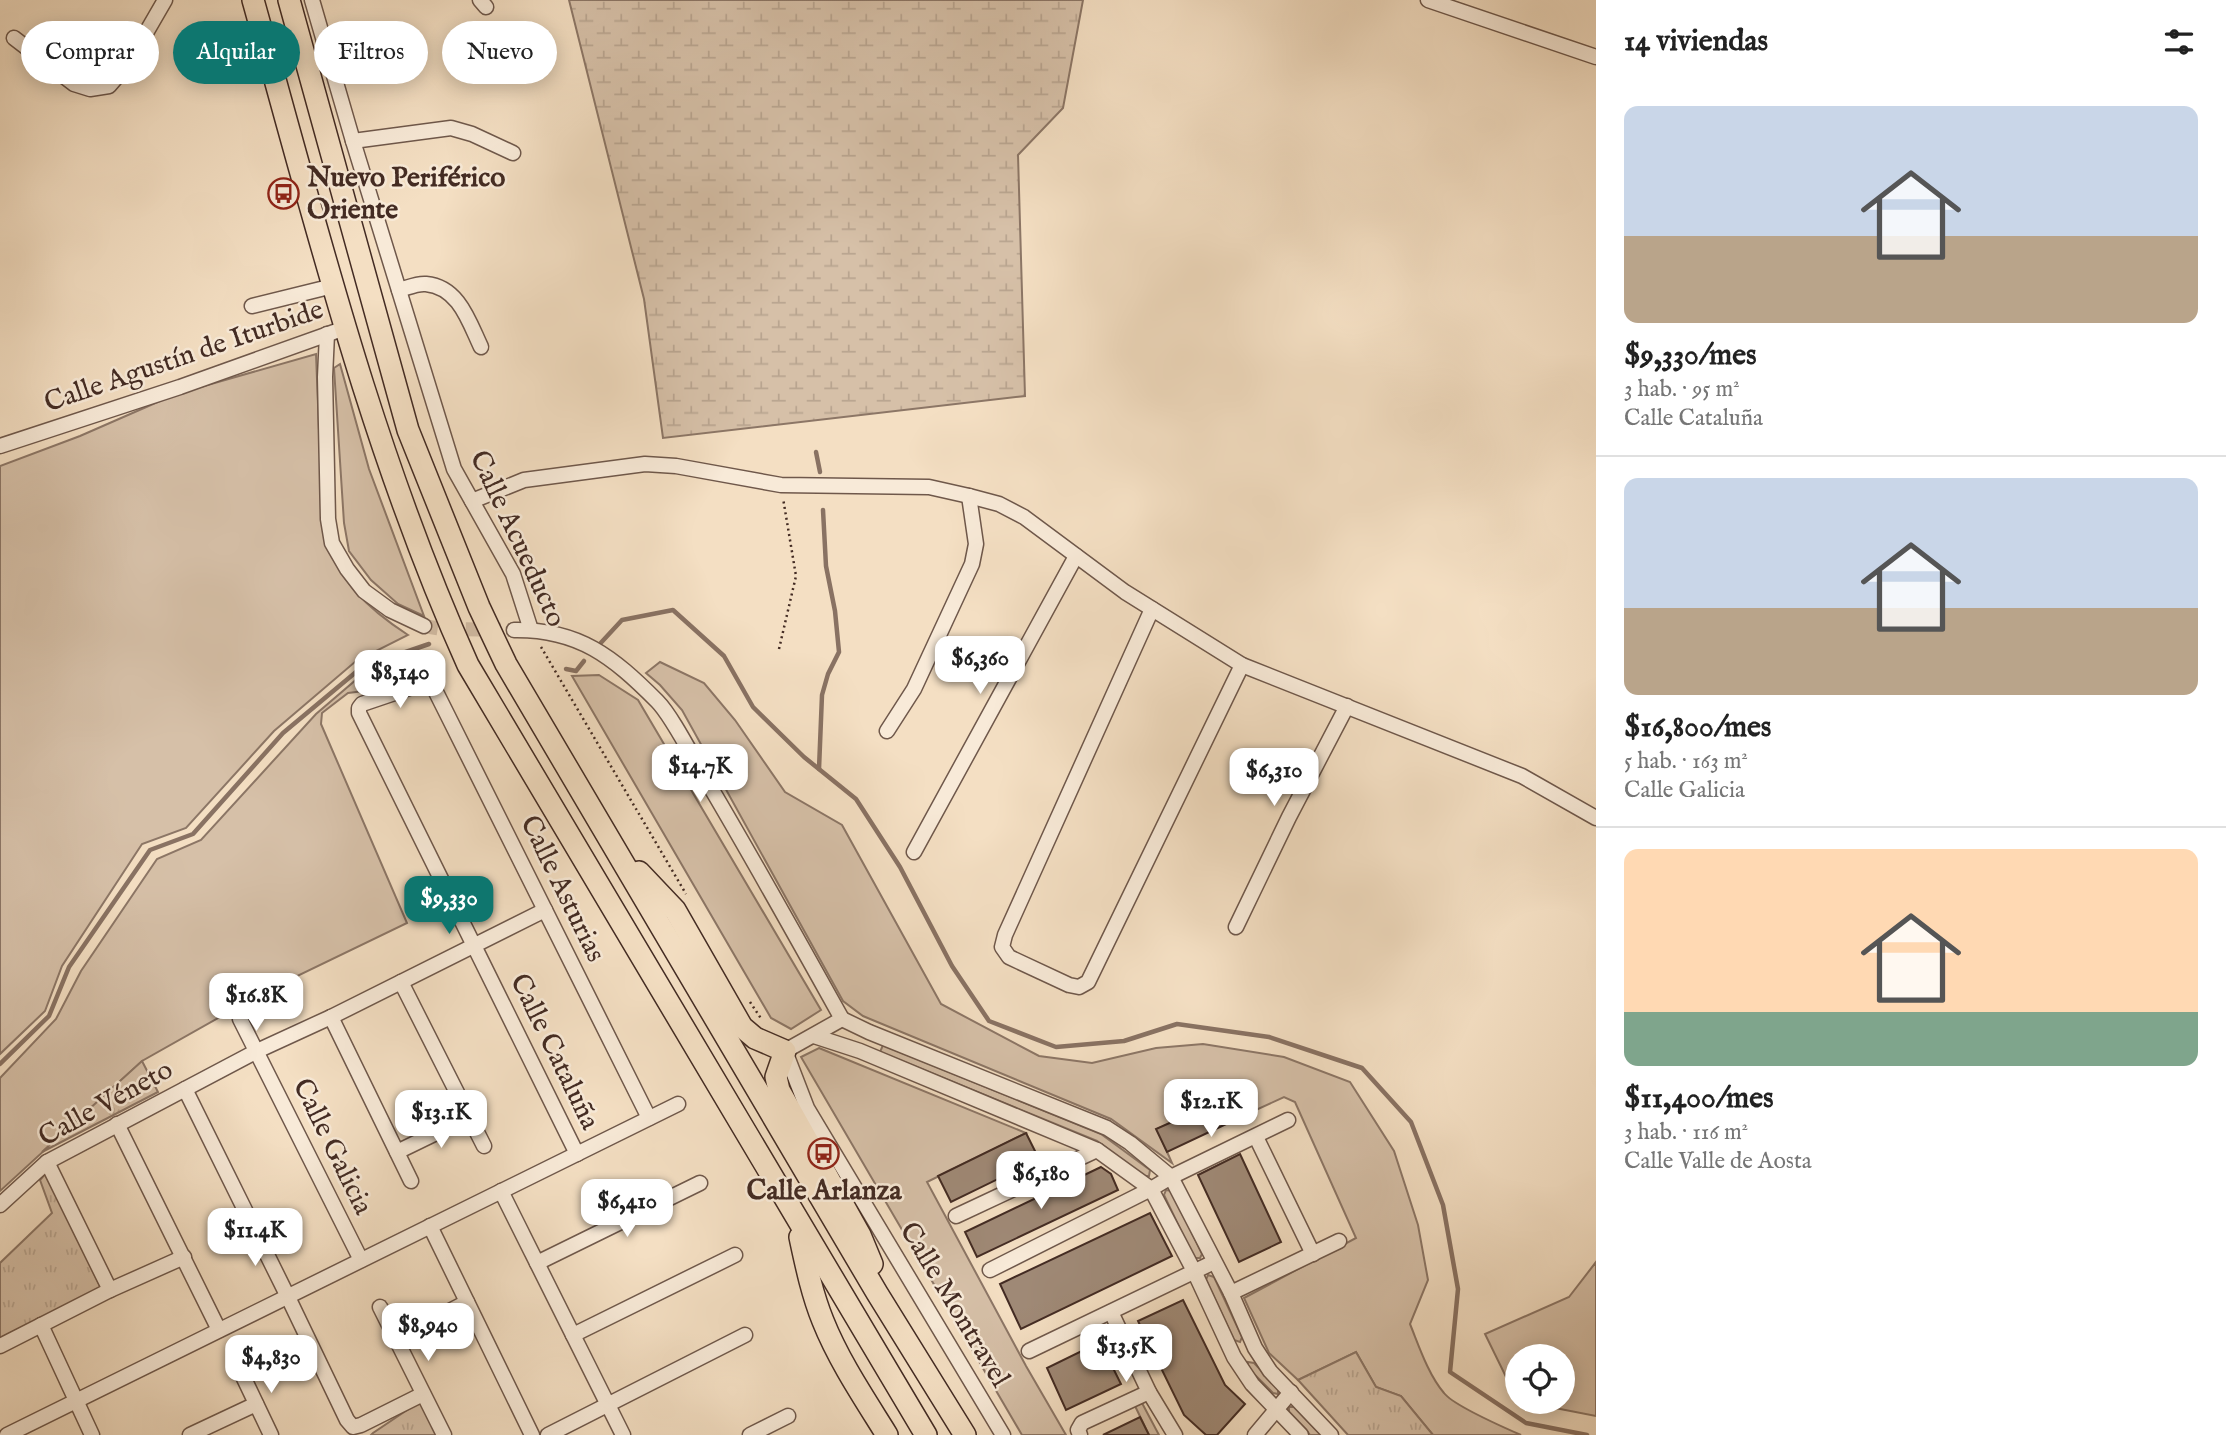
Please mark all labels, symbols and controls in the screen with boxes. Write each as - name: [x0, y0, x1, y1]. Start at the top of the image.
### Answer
- chip: Comprar: [21, 21, 159, 84]
- chip: Alquilar: [173, 21, 300, 84]
- chip: Filtros: [314, 21, 428, 84]
- chip: Nuevo: [442, 21, 557, 84]
- text: 14 viviendas: [1624, 23, 1768, 61]
- icon: filters: [2160, 23, 2198, 61]
- icon: home: [1848, 152, 1974, 278]
- place label: Nuevo Periférico Oriente: [306, 161, 505, 228]
- bus stop icon: Nuevo Periférico Oriente: [267, 177, 301, 211]
- street label: Calle Agustín de Iturbide: [40, 293, 328, 421]
- text: $9,330/mes: [1624, 337, 1756, 375]
- text: 3 hab. · 95 m²: [1624, 375, 1740, 404]
- text: Calle Cataluña: [1624, 404, 1763, 433]
- street label: Calle Acueducto: [461, 445, 573, 633]
- icon: home: [1848, 524, 1974, 650]
- pin: $6,360: [923, 636, 1037, 696]
- text: $6,360: [951, 644, 1009, 673]
- pin: $8,140: [343, 650, 457, 710]
- text: $8,140: [370, 658, 430, 687]
- text: $16,800/mes: [1624, 709, 1771, 747]
- pin: $14.7K: [643, 744, 757, 804]
- text: 5 hab. · 163 m²: [1624, 747, 1748, 776]
- pin: $6,310: [1217, 748, 1331, 808]
- text: $14.7K: [668, 752, 732, 781]
- text: $6,310: [1246, 756, 1302, 785]
- text: Calle Galicia: [1624, 776, 1745, 805]
- street label: Calle Asturias: [511, 810, 613, 968]
- pin: $9,330: [392, 876, 506, 936]
- text: $9,330: [420, 884, 478, 913]
- icon: home: [1848, 895, 1974, 1021]
- street label: Calle Cataluña: [501, 968, 607, 1136]
- pin: $16.8K: [199, 974, 313, 1033]
- text: $16.8K: [225, 981, 287, 1010]
- street label: Calle Véneto: [33, 1053, 179, 1155]
- street label: Calle Galicia: [284, 1073, 380, 1222]
- pin: $12.1K: [1154, 1080, 1268, 1139]
- text: $11,400/mes: [1624, 1080, 1773, 1118]
- text: $12.1K: [1180, 1087, 1242, 1116]
- pin: $13.1K: [384, 1090, 498, 1150]
- text: $13.1K: [411, 1098, 471, 1127]
- text: 3 hab. · 116 m²: [1624, 1118, 1748, 1147]
- bus stop icon: Calle Arlanza: [807, 1137, 841, 1171]
- text: Calle Valle de Aosta: [1624, 1147, 1812, 1176]
- pin: $6,180: [984, 1152, 1098, 1211]
- text: $6,180: [1012, 1159, 1070, 1188]
- place label: Calle Arlanza: [746, 1174, 903, 1209]
- pin: $6,410: [570, 1180, 684, 1239]
- text: $6,410: [597, 1187, 657, 1216]
- pin: $11.4K: [198, 1208, 312, 1268]
- text: $11.4K: [224, 1216, 286, 1245]
- street label: Calle Montravel: [891, 1216, 1017, 1394]
- pin: $8,940: [371, 1304, 485, 1363]
- text: $8,940: [398, 1311, 458, 1340]
- pin: $13.5K: [1069, 1324, 1183, 1384]
- text: $13.5K: [1096, 1332, 1156, 1361]
- pin: $4,830: [214, 1336, 328, 1395]
- text: $4,830: [241, 1343, 301, 1372]
- map controls: [1505, 1344, 1575, 1414]
- button: locate: [1505, 1344, 1575, 1414]

